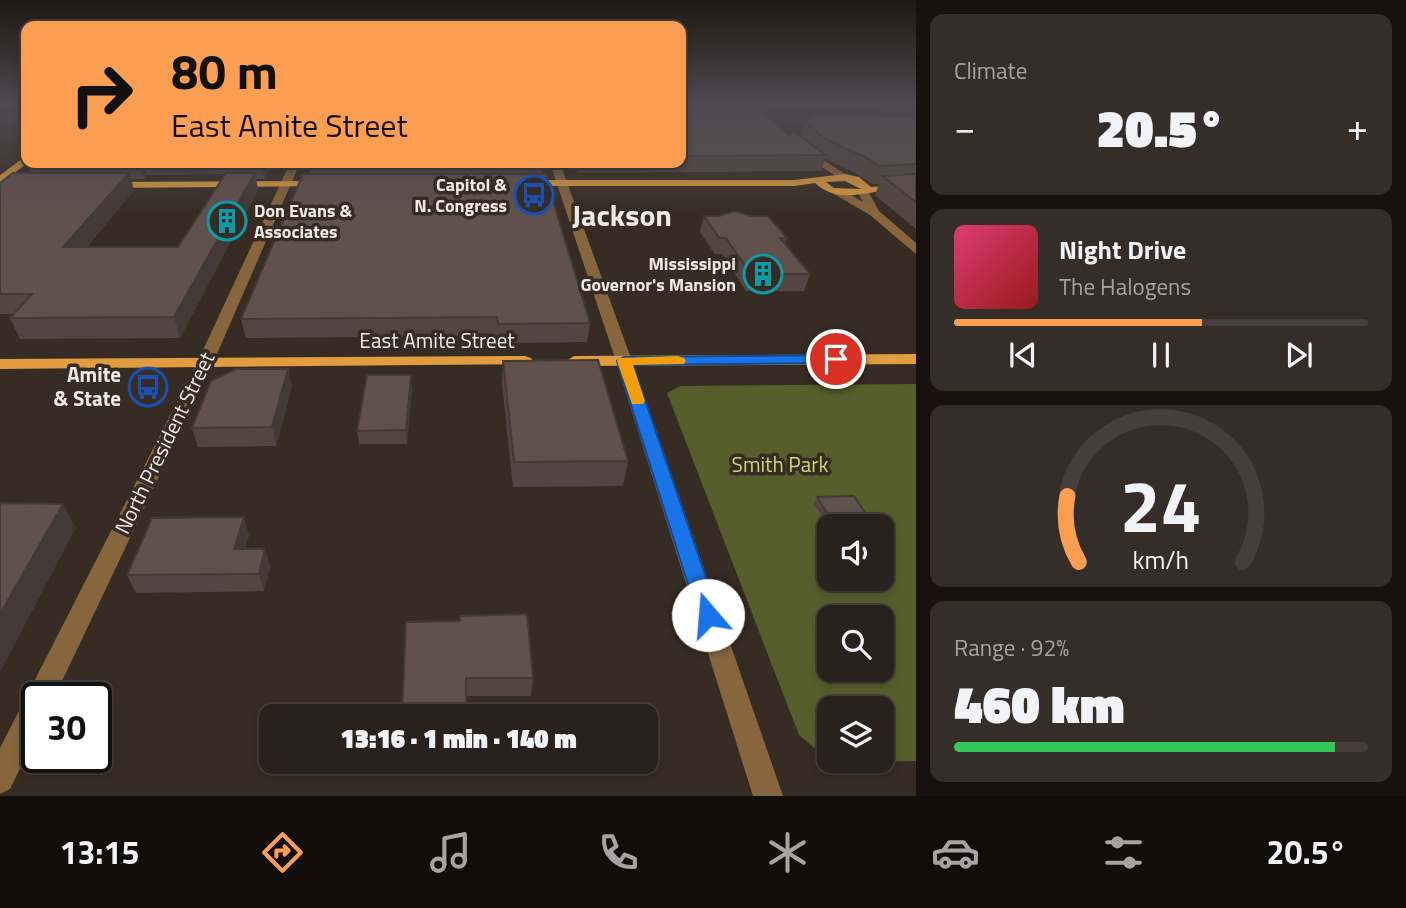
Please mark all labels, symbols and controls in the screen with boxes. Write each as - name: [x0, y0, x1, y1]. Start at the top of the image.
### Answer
- text: 80 m: [171, 33, 278, 108]
- icon: right: [56, 49, 147, 140]
- text: Climate: [954, 53, 1027, 88]
- text: 20.5°: [1096, 88, 1226, 167]
- text: −: [954, 98, 975, 156]
- text: +: [1347, 98, 1368, 156]
- text: East Amite Street: [171, 101, 408, 149]
- place label: Capitol & N. Congress: [414, 171, 507, 219]
- bus stop icon: Capitol & N. Congress: [513, 174, 555, 216]
- district label: Jackson: [572, 192, 672, 238]
- place label: Don Evans & Associates: [254, 197, 352, 245]
- building icon: Don Evans & Associates: [206, 200, 248, 242]
- text: Night Drive: [1059, 230, 1186, 269]
- place label: Mississippi Governor's Mansion: [581, 250, 736, 298]
- building icon: Mississippi Governor's Mansion: [742, 253, 784, 295]
- text: The Halogens: [1059, 269, 1191, 304]
- street label: East Amite Street: [359, 324, 515, 356]
- pin: [806, 329, 866, 389]
- icon: previous: [1004, 336, 1042, 374]
- icon: pause: [1142, 336, 1180, 374]
- icon: next: [1280, 336, 1318, 374]
- icon: arrive: [817, 340, 855, 378]
- street label: North President Street: [106, 345, 222, 539]
- place label: Amite & State: [54, 358, 121, 414]
- bus stop icon: Amite & State: [127, 366, 169, 408]
- park label: Smith Park: [732, 448, 829, 480]
- text: 24: [1120, 450, 1202, 560]
- map controls: [817, 514, 894, 773]
- button: sound: [817, 514, 894, 591]
- text: km/h: [1133, 540, 1189, 578]
- position arrow: [671, 578, 745, 652]
- button: search: [817, 605, 894, 682]
- text: Range · 92%: [954, 630, 1069, 665]
- text: 460 km: [954, 664, 1125, 743]
- speed limit sign: 30: [21, 682, 112, 773]
- button: layers: [817, 696, 894, 773]
- text: 13:16 · 1 min · 140 m: [340, 719, 577, 758]
- text: 13:15: [60, 828, 139, 876]
- icon: directions: [258, 828, 307, 877]
- icon: music: [426, 828, 475, 877]
- icon: phone: [594, 828, 643, 877]
- icon: climate: [763, 828, 812, 877]
- icon: car: [931, 828, 980, 877]
- icon: filters: [1099, 828, 1148, 877]
- text: 20.5°: [1267, 828, 1346, 876]

